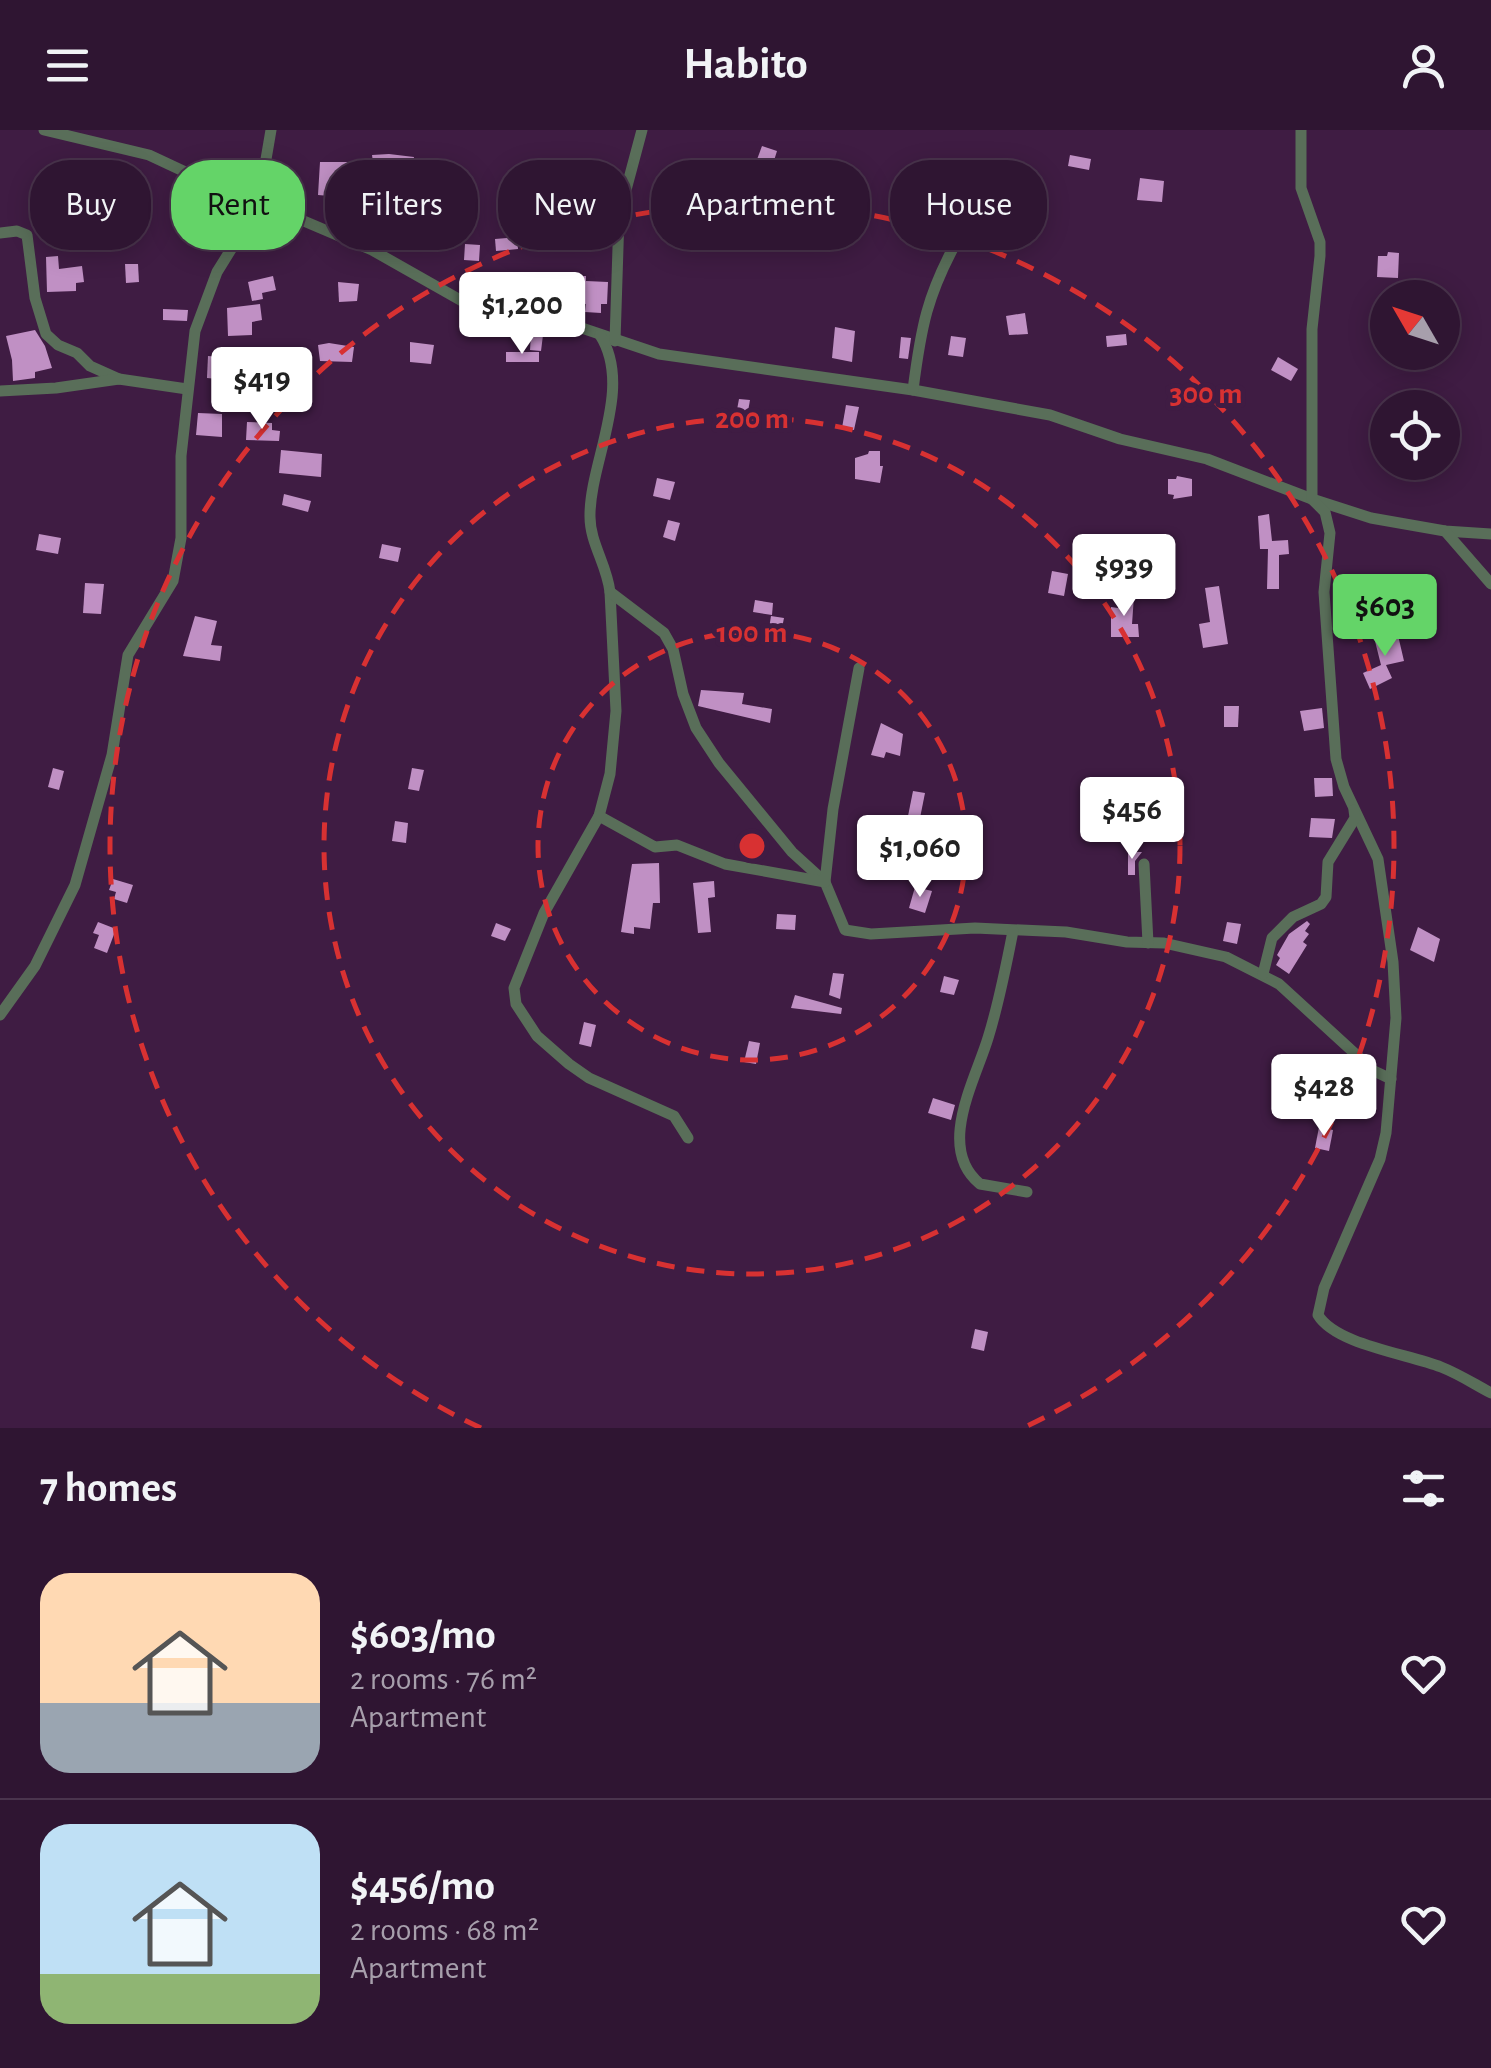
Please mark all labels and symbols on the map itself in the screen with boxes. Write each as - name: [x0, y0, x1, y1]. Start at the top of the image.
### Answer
- pin: $1,200: [441, 272, 603, 357]
- north arrow: [1370, 280, 1460, 370]
- pin: $419: [203, 347, 321, 432]
- text: 300 m: [1170, 379, 1242, 409]
- text: 200 m: [715, 404, 789, 434]
- pin: $939: [1065, 534, 1183, 619]
- pin: $603: [1326, 574, 1444, 659]
- text: 100 m: [717, 618, 787, 648]
- pin: $456: [1073, 777, 1191, 862]
- pin: $1,060: [839, 815, 1001, 900]
- centre of rings: [734, 828, 770, 864]
- pin: $428: [1265, 1054, 1383, 1139]

